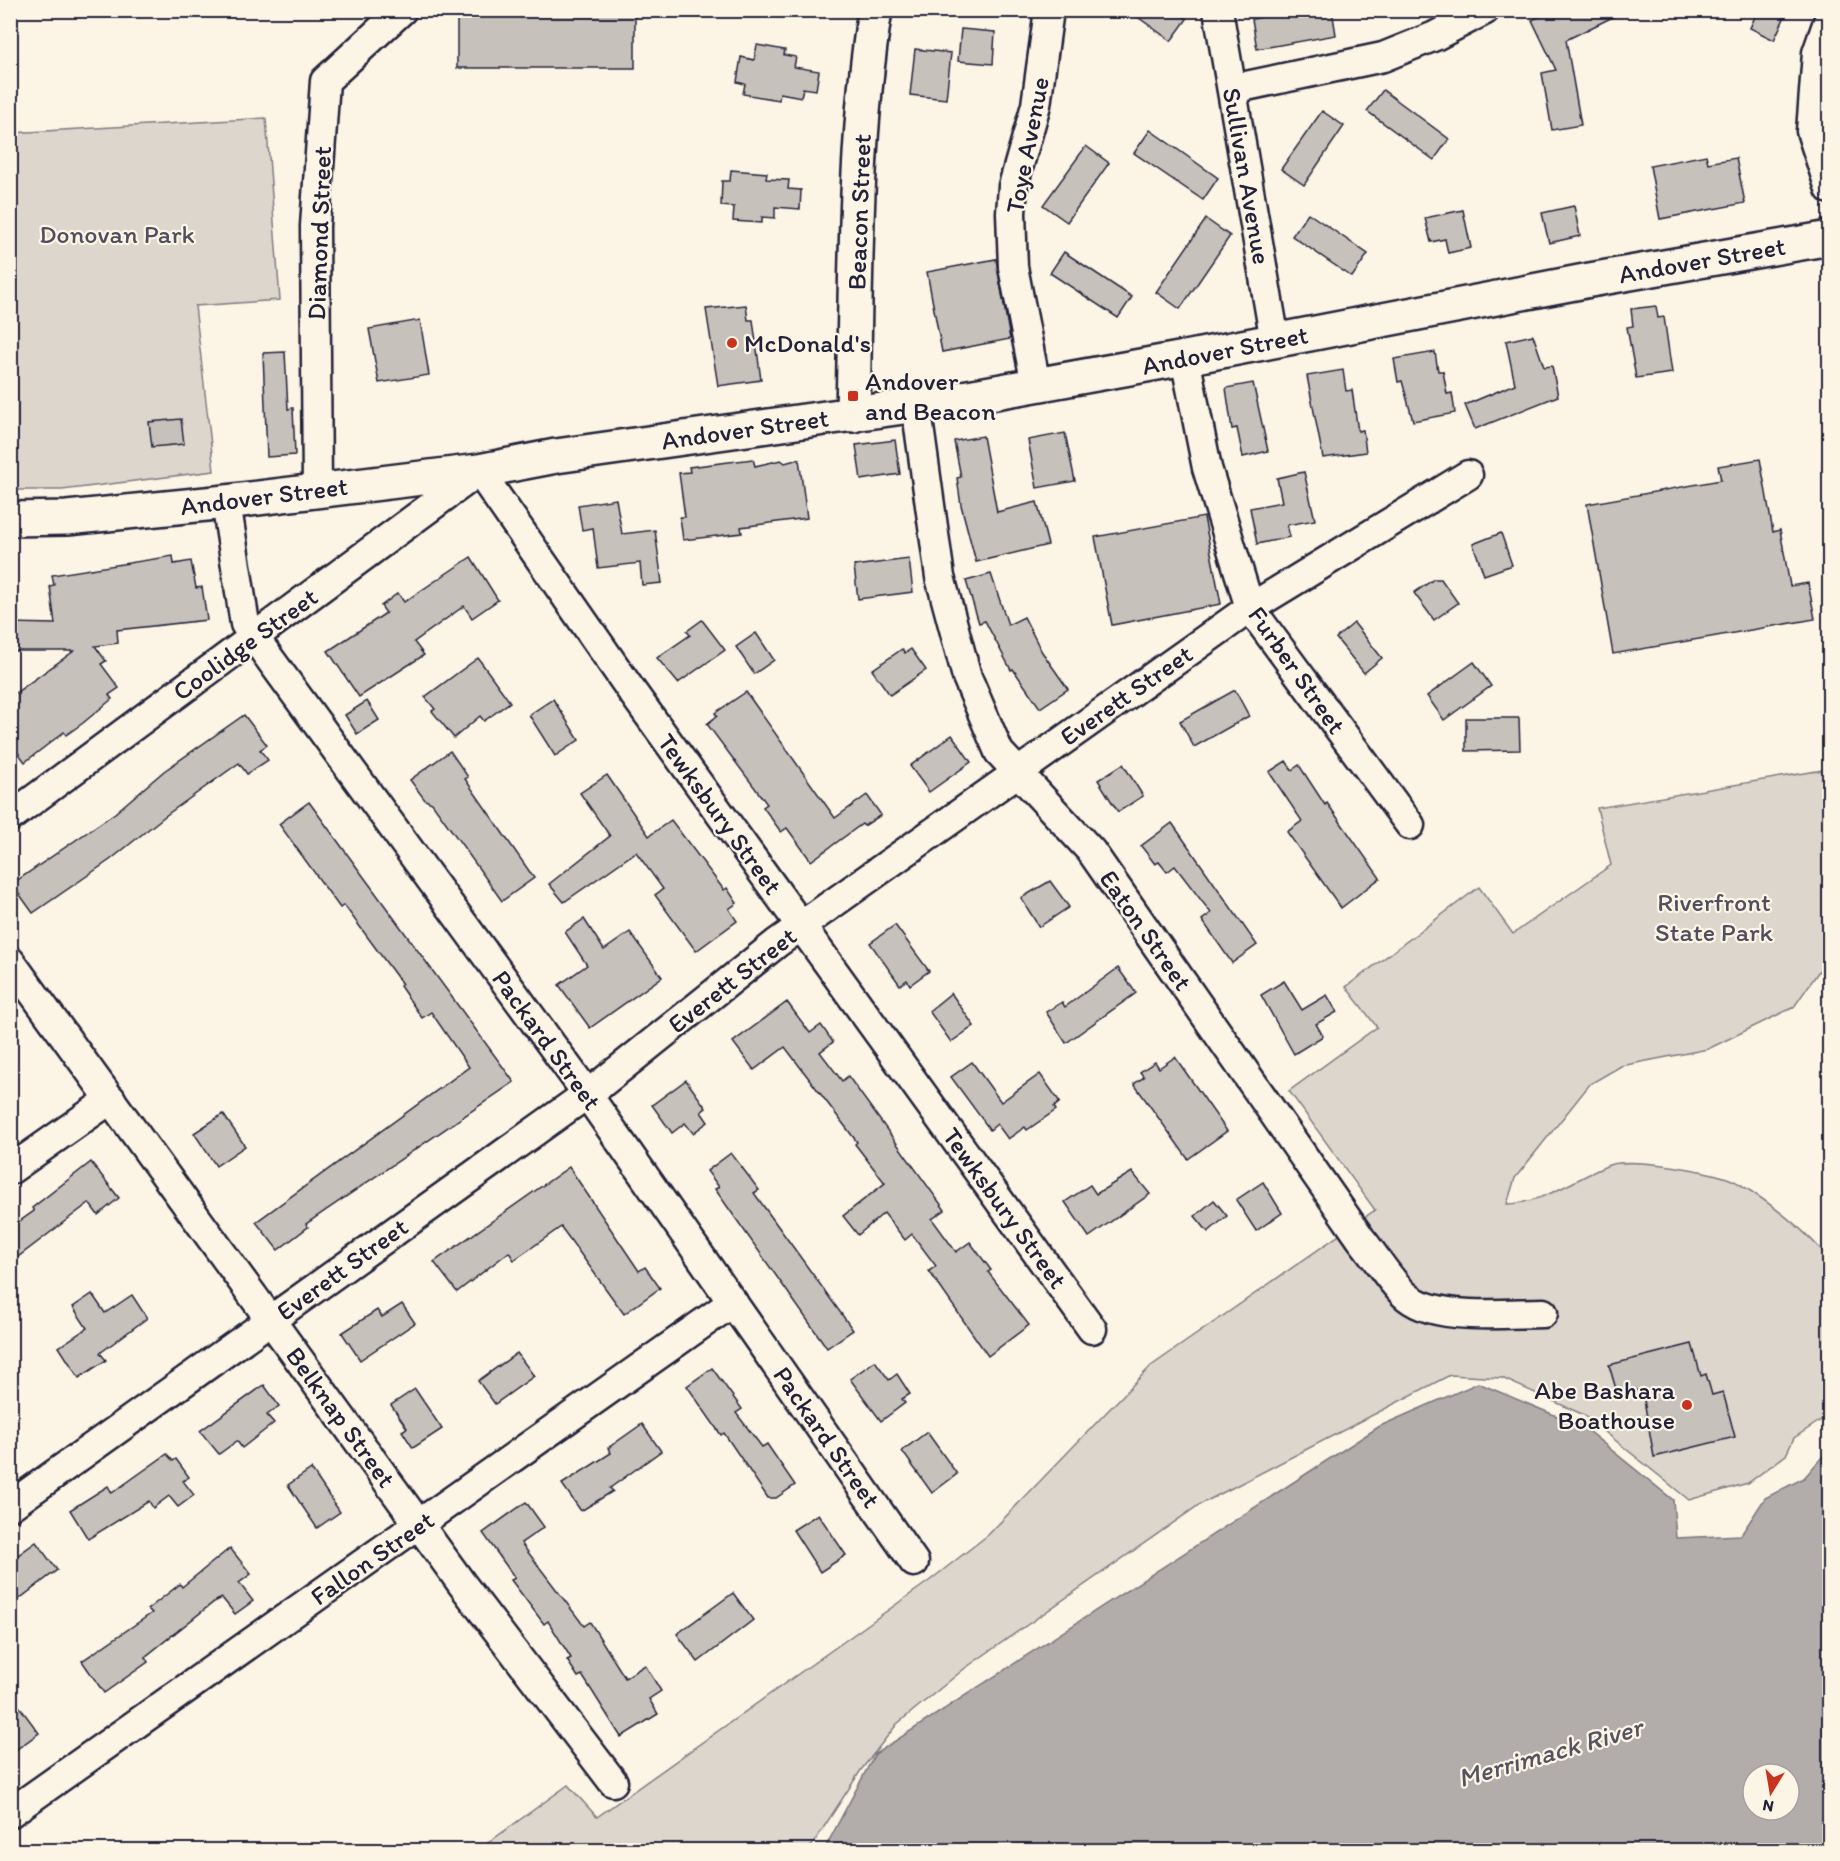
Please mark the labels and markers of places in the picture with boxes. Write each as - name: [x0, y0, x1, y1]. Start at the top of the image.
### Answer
- place label: McDonald's: [744, 327, 871, 359]
- marker: McDonald's: [725, 336, 739, 350]
- place label: Andover and Beacon: [865, 365, 996, 427]
- marker: Andover and Beacon: [846, 389, 860, 403]
- place label: Abe Bashara Boathouse: [1534, 1374, 1675, 1436]
- marker: Abe Bashara Boathouse: [1680, 1398, 1694, 1412]

